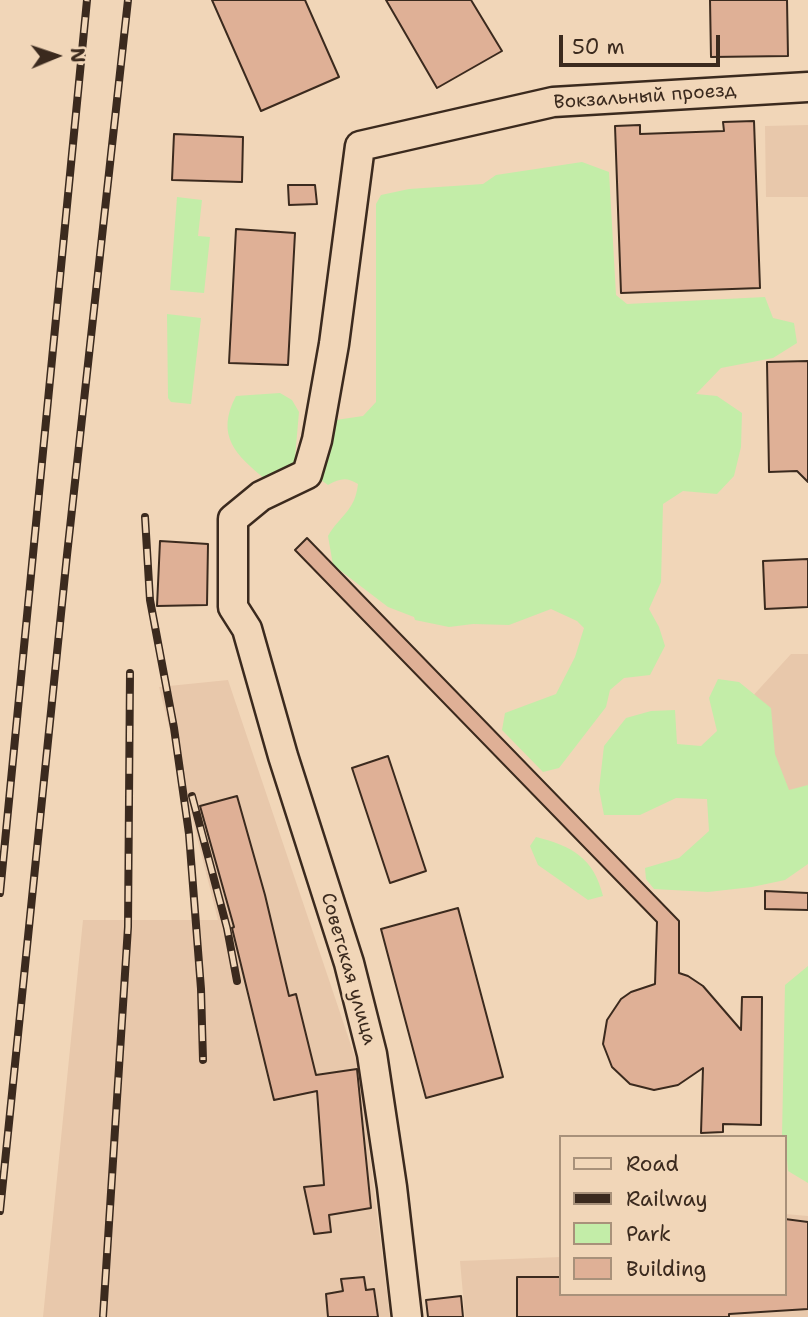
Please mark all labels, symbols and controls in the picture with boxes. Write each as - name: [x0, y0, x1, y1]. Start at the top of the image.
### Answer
- north arrow: [21, 21, 91, 91]
- scale bar: [563, 21, 724, 65]
- text: 50 m: [572, 33, 625, 61]
- text: N: [65, 47, 90, 63]
- street label: Вокзальный проезд: [553, 79, 737, 115]
- street label: Советская улица: [315, 890, 381, 1048]
- legend: [560, 1135, 787, 1296]
- text: Road: [626, 1150, 679, 1178]
- text: Railway: [626, 1185, 708, 1213]
- text: Park: [626, 1220, 671, 1248]
- text: Building: [626, 1255, 706, 1283]

